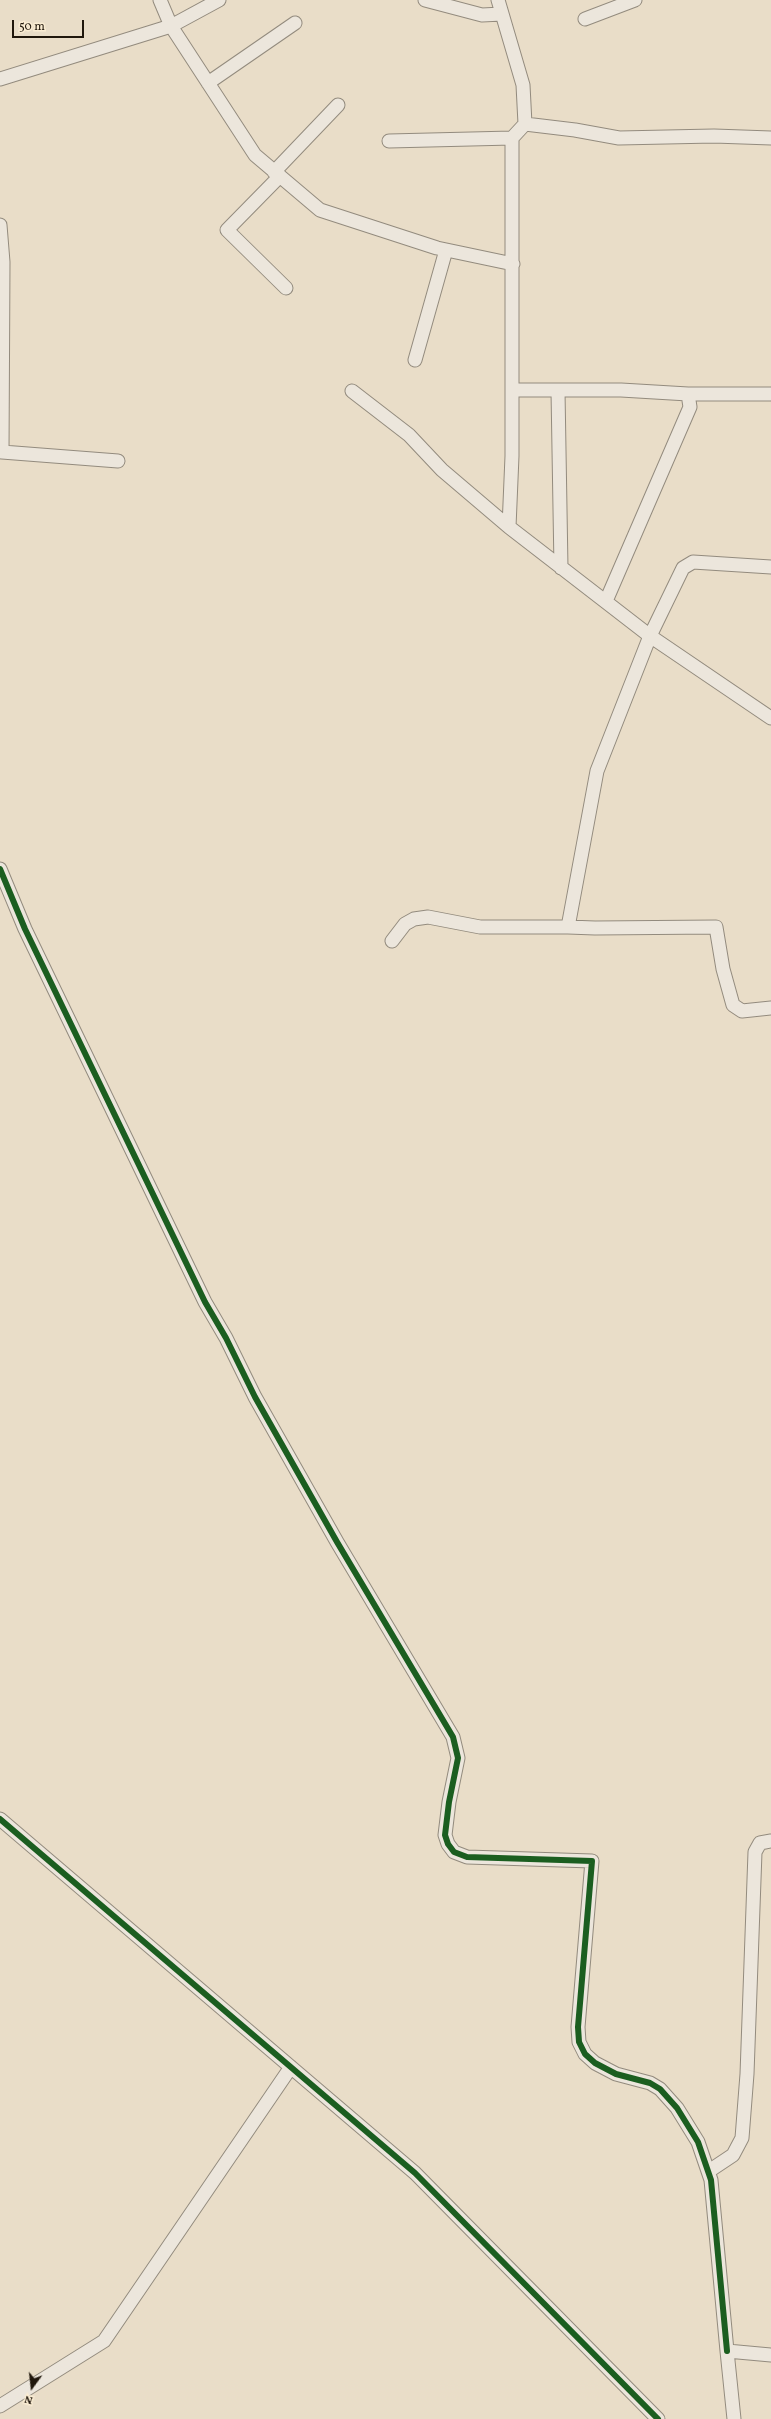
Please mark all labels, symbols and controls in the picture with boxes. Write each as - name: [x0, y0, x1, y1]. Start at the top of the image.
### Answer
- scale bar: [14, 12, 86, 38]
- text: 50 m: [19, 19, 45, 35]
- north arrow: [12, 2367, 52, 2407]
- text: N: [23, 2391, 35, 2407]

